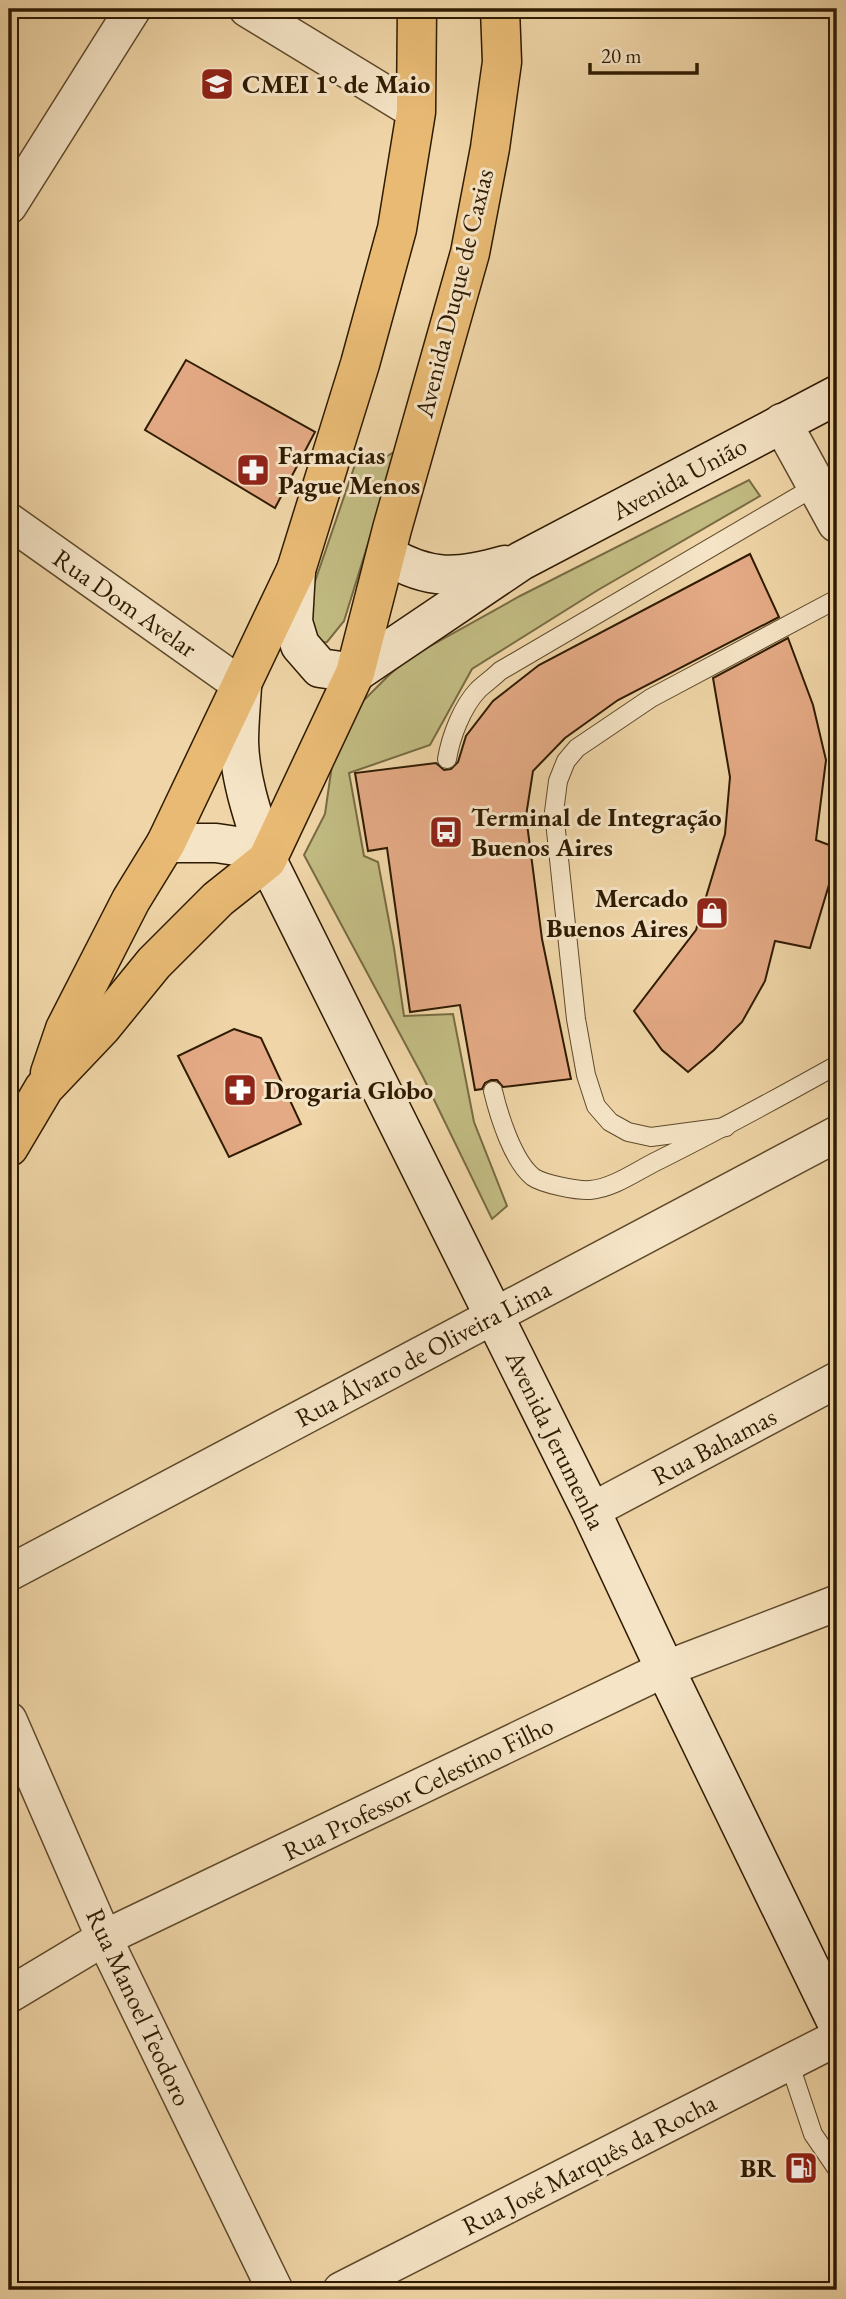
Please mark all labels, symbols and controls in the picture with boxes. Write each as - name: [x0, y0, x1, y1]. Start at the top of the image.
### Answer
- scale bar: [590, 32, 697, 76]
- text: 20 m: [601, 42, 642, 69]
- school or university icon: CMEI 1° de Maio: [198, 65, 236, 103]
- place label: CMEI 1° de Maio: [242, 67, 430, 101]
- street label: Avenida Duque de Caxias: [406, 165, 501, 422]
- street label: Avenida União: [605, 428, 753, 528]
- place label: Farmacias Pague Menos: [278, 438, 420, 502]
- pharmacy icon: Farmacias Pague Menos: [234, 451, 272, 489]
- street label: Rua Dom Avelar: [46, 541, 204, 665]
- place label: Terminal de Integração Buenos Aires: [471, 800, 722, 864]
- bus stop icon: Terminal de Integração Buenos Aires: [427, 813, 465, 851]
- place label: Mercado Buenos Aires: [546, 881, 688, 945]
- shop icon: Mercado Buenos Aires: [693, 894, 731, 932]
- pharmacy icon: Drogaria Globo: [221, 1071, 259, 1109]
- place label: Drogaria Globo: [264, 1073, 433, 1107]
- street label: Rua Álvaro de Oliveira Lima: [289, 1271, 557, 1435]
- street label: Avenida Jerumenha: [498, 1344, 614, 1536]
- street label: Rua Bahamas: [646, 1399, 782, 1493]
- street label: Rua Professor Celestino Filho: [277, 1708, 559, 1868]
- street label: Rua Manoel Teodoro: [78, 1903, 200, 2111]
- street label: Rua José Marquês da Rocha: [456, 2085, 722, 2243]
- fuel station icon: BR: [782, 2149, 820, 2187]
- place label: BR: [740, 2151, 776, 2185]

